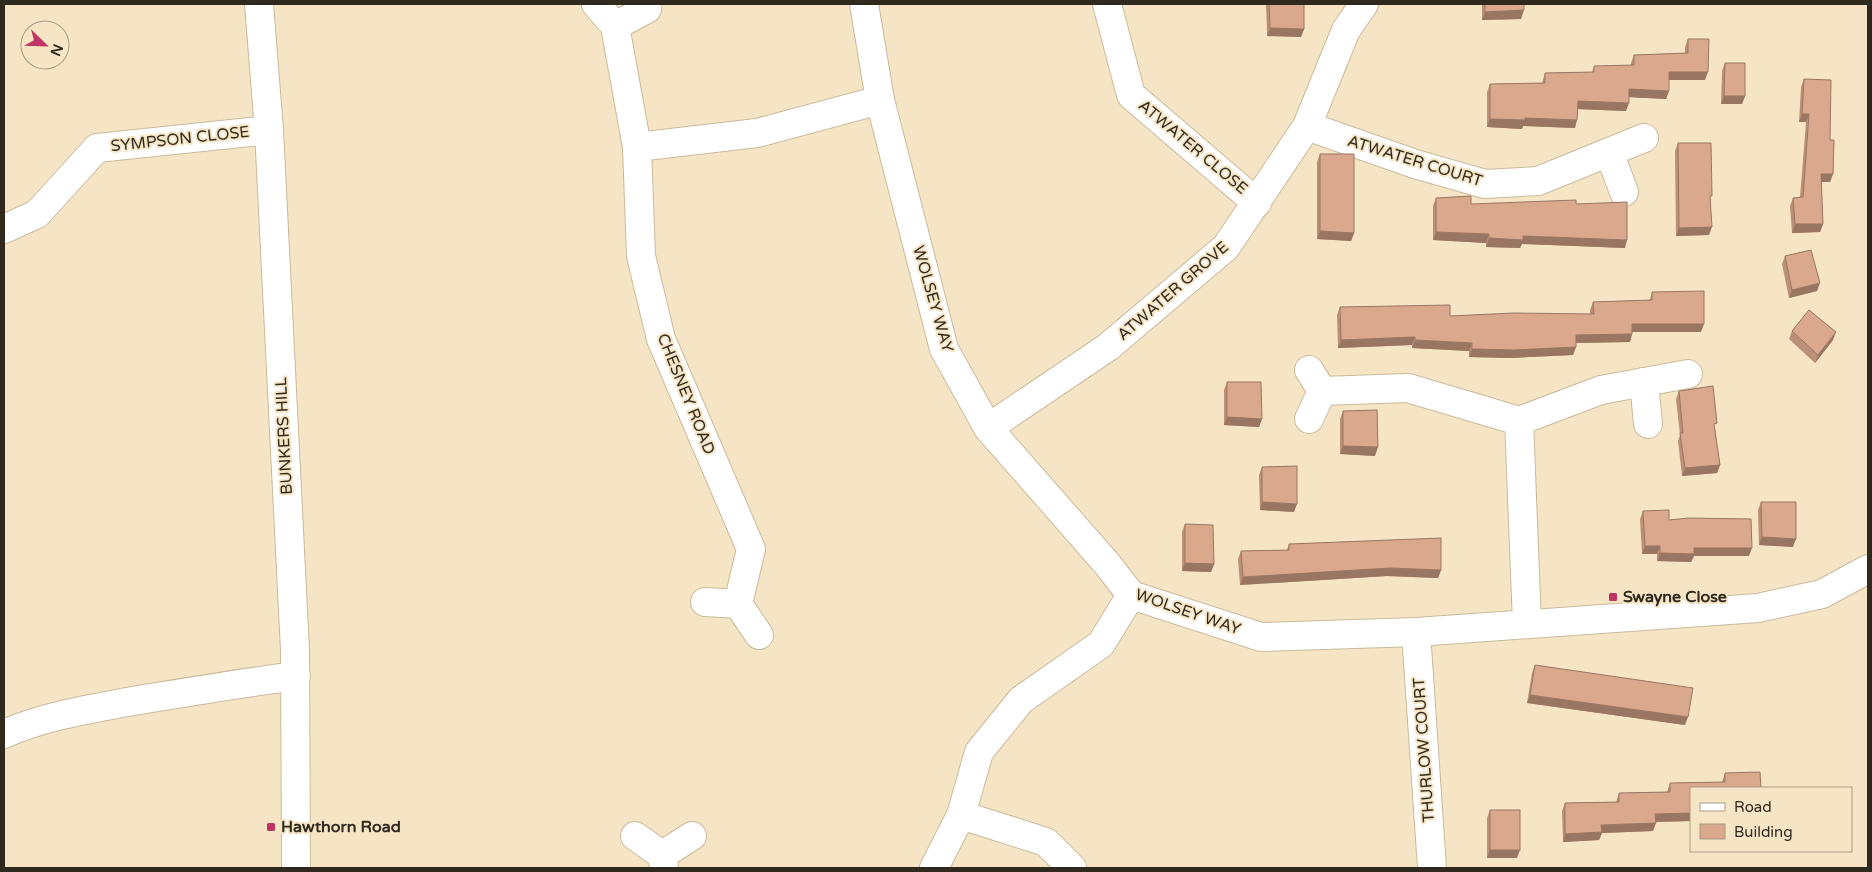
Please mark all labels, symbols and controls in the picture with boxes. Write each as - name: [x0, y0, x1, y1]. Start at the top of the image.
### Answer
- north arrow: [20, 20, 70, 70]
- text: N: [46, 41, 67, 58]
- street label: ATWATER CLOSE: [1134, 95, 1252, 199]
- street label: SYMPSON CLOSE: [110, 122, 250, 156]
- street label: ATWATER COURT: [1345, 131, 1485, 191]
- street label: ATWATER GROVE: [1113, 237, 1233, 345]
- street label: WOLSEY WAY: [908, 243, 958, 355]
- street label: CHESNEY ROAD: [653, 331, 719, 457]
- street label: BUNKERS HILL: [271, 377, 297, 495]
- street label: WOLSEY WAY: [1133, 585, 1243, 639]
- place label: Swayne Close: [1623, 587, 1727, 607]
- marker: Swayne Close: [1607, 591, 1619, 603]
- street label: THURLOW COURT: [1409, 677, 1439, 823]
- legend: [1690, 787, 1852, 852]
- text: Road: [1734, 798, 1772, 816]
- place label: Hawthorn Road: [281, 817, 401, 837]
- marker: Hawthorn Road: [265, 821, 277, 833]
- text: Building: [1734, 823, 1793, 841]

